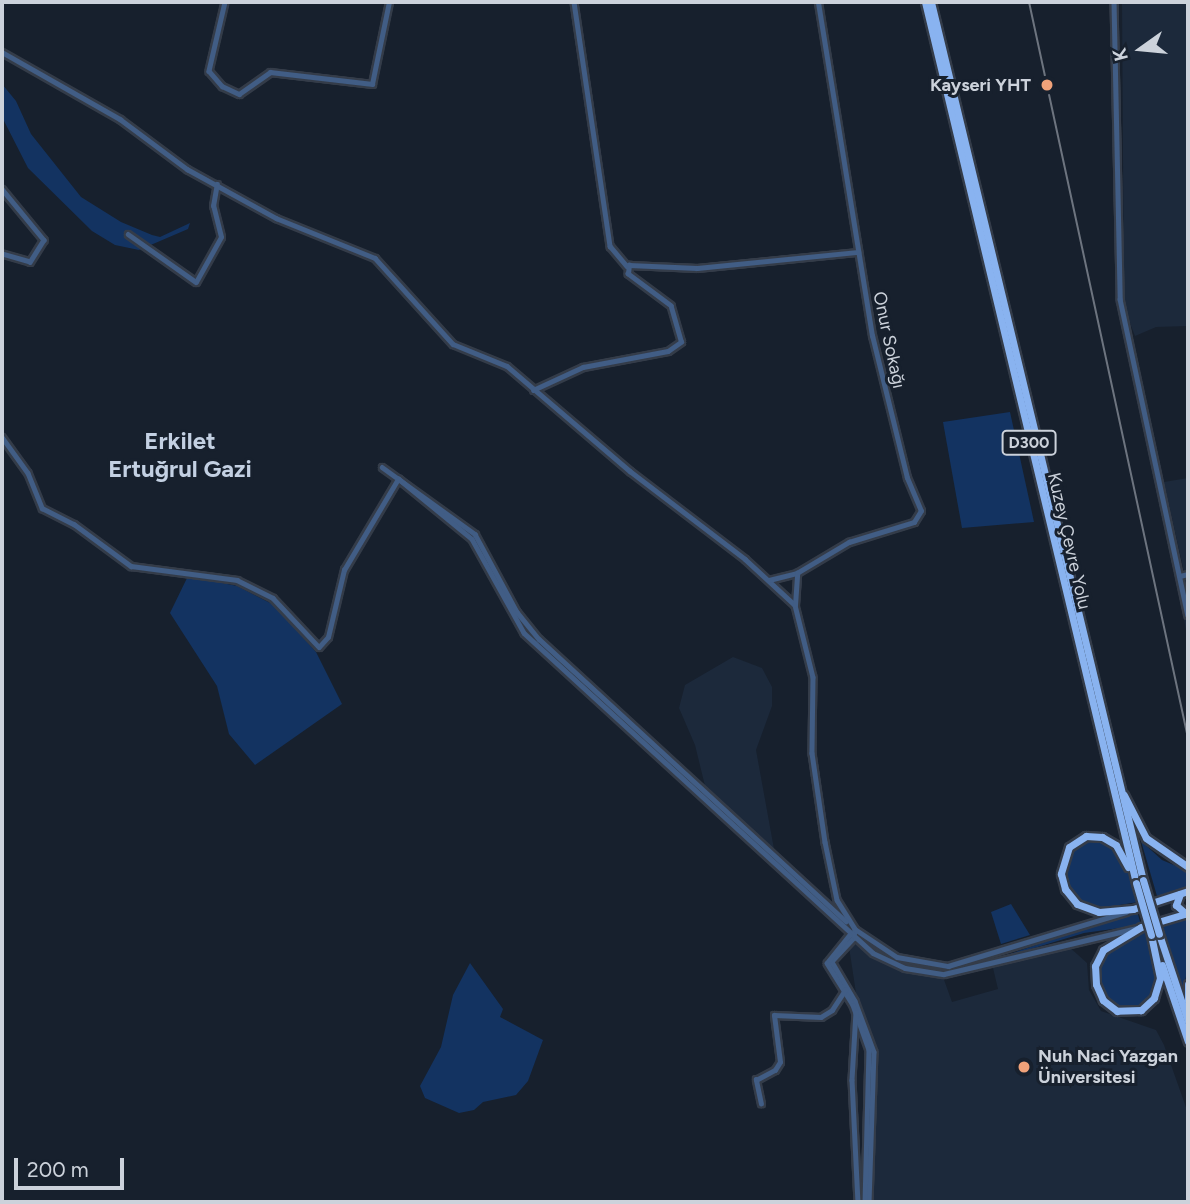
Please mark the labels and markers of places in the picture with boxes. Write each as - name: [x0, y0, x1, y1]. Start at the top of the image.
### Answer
- place label: Kayseri YHT: [930, 74, 1031, 96]
- marker: Kayseri YHT: [1037, 75, 1057, 95]
- place label: Nuh Naci Yazgan Üniversitesi: [1038, 1046, 1178, 1088]
- marker: Nuh Naci Yazgan Üniversitesi: [1016, 1059, 1032, 1075]

